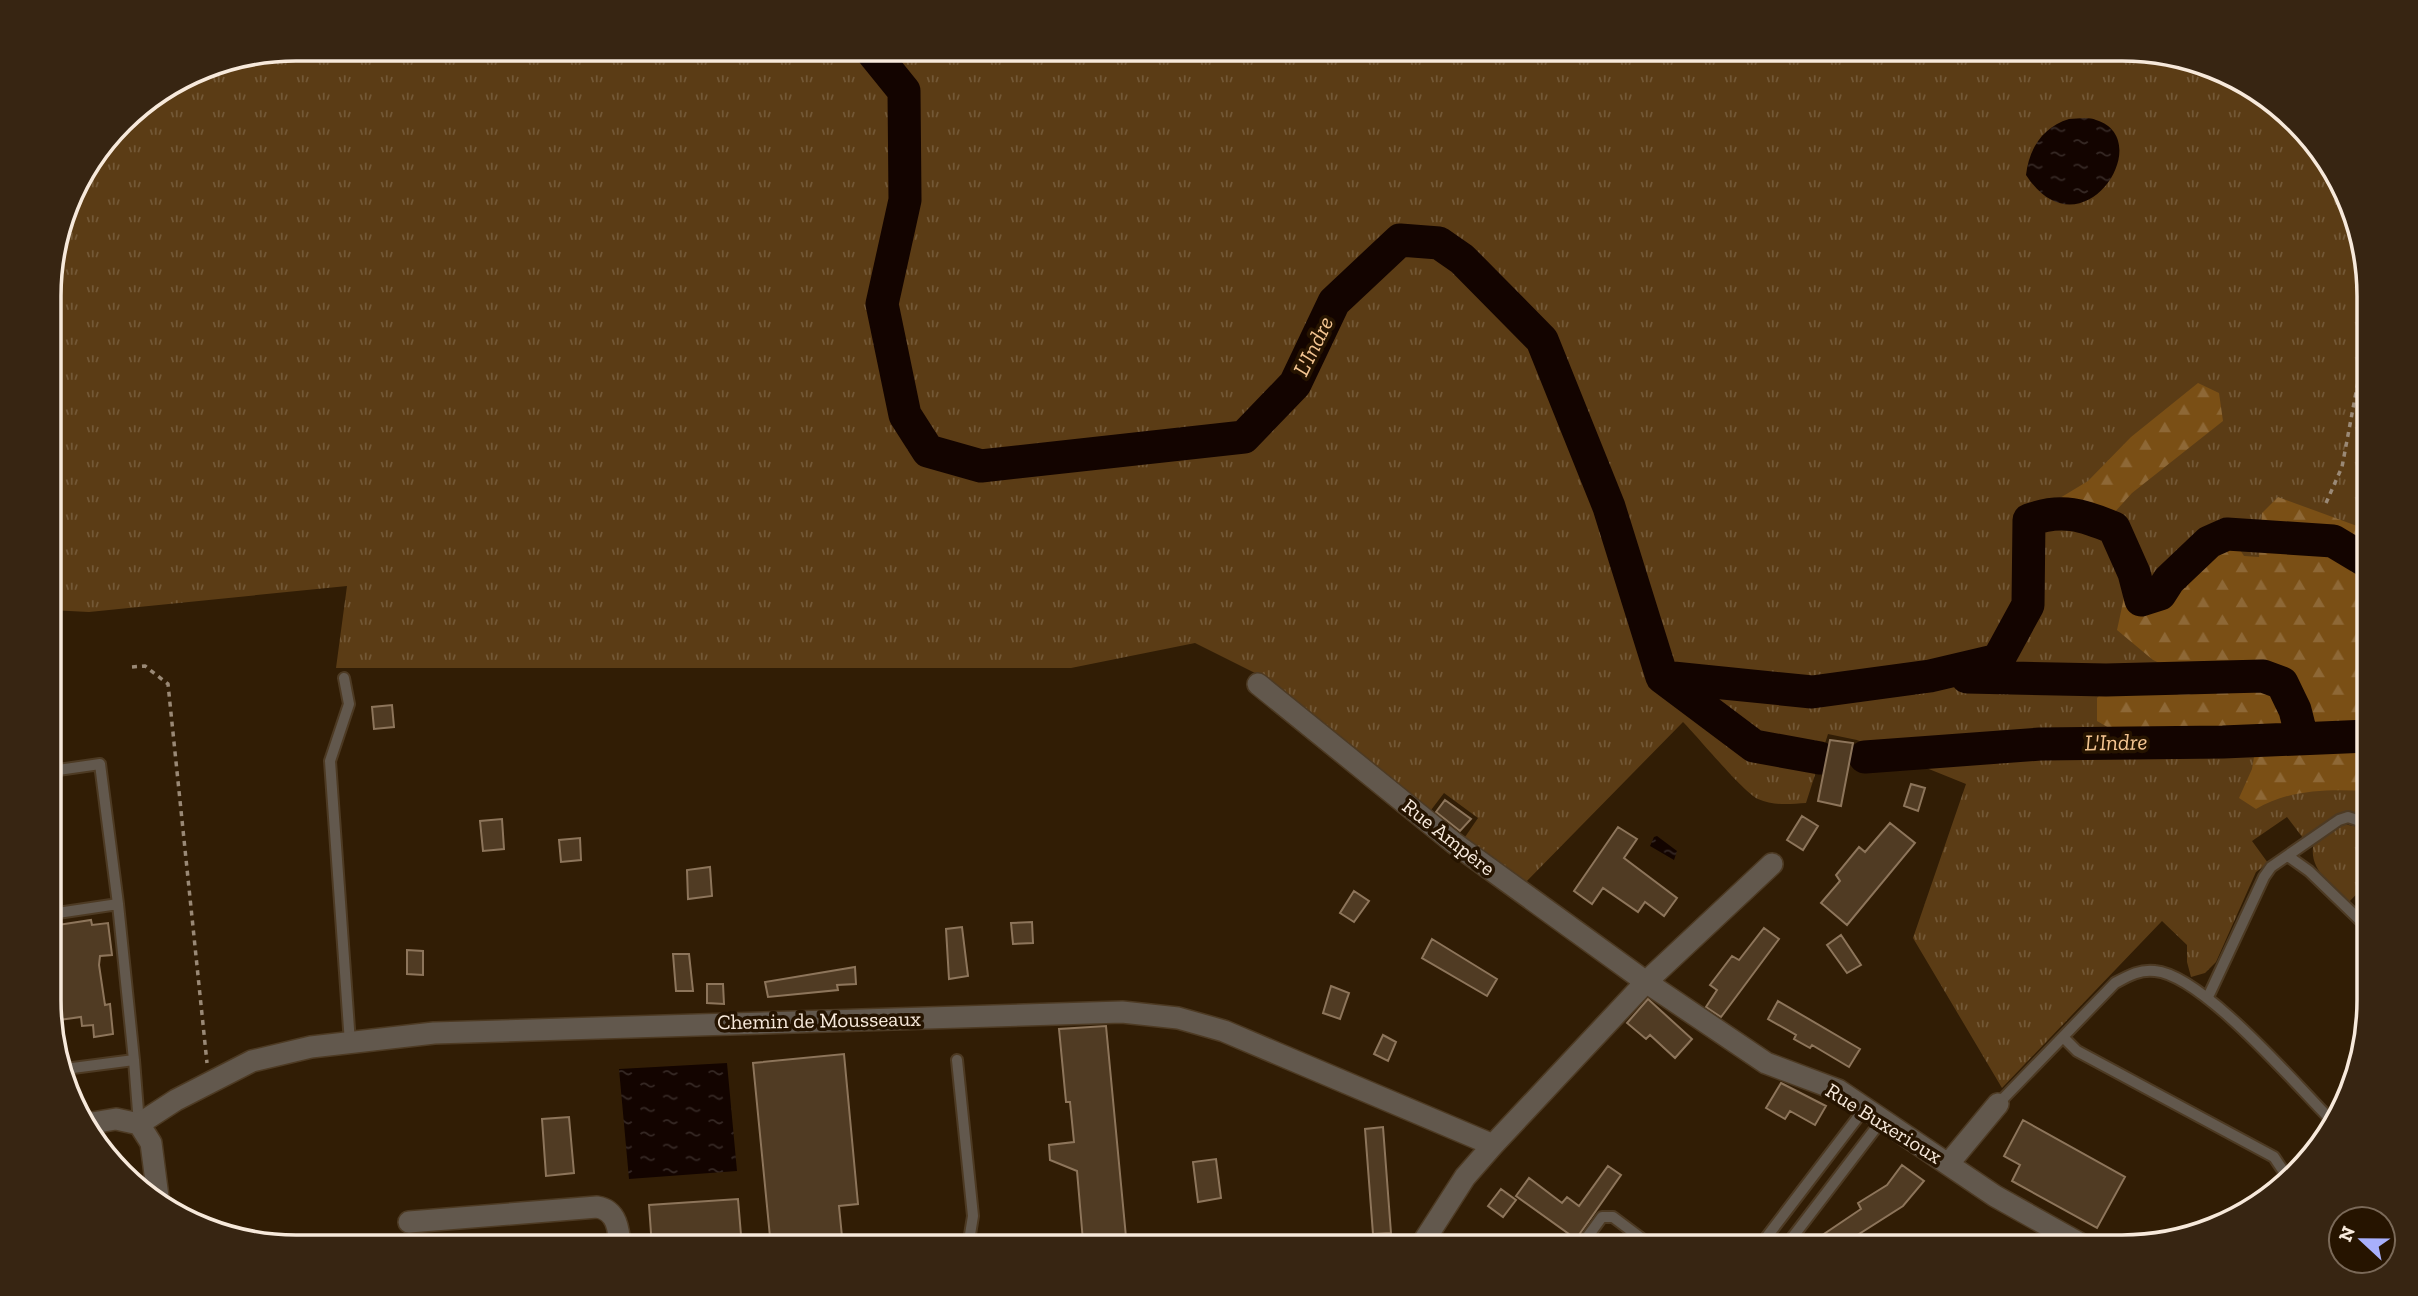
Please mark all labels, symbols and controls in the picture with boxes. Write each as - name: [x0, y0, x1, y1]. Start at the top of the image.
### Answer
- water label: L'Indre: [1287, 312, 1339, 380]
- water label: L'Indre: [2084, 727, 2148, 757]
- street label: Rue Ampère: [1398, 793, 1500, 881]
- street label: Chemin de Mousseaux: [717, 1006, 921, 1034]
- street label: Rue Buxerioux: [1821, 1077, 1947, 1169]
- north arrow: [2327, 1205, 2397, 1275]
- text: N: [2333, 1223, 2360, 1245]

